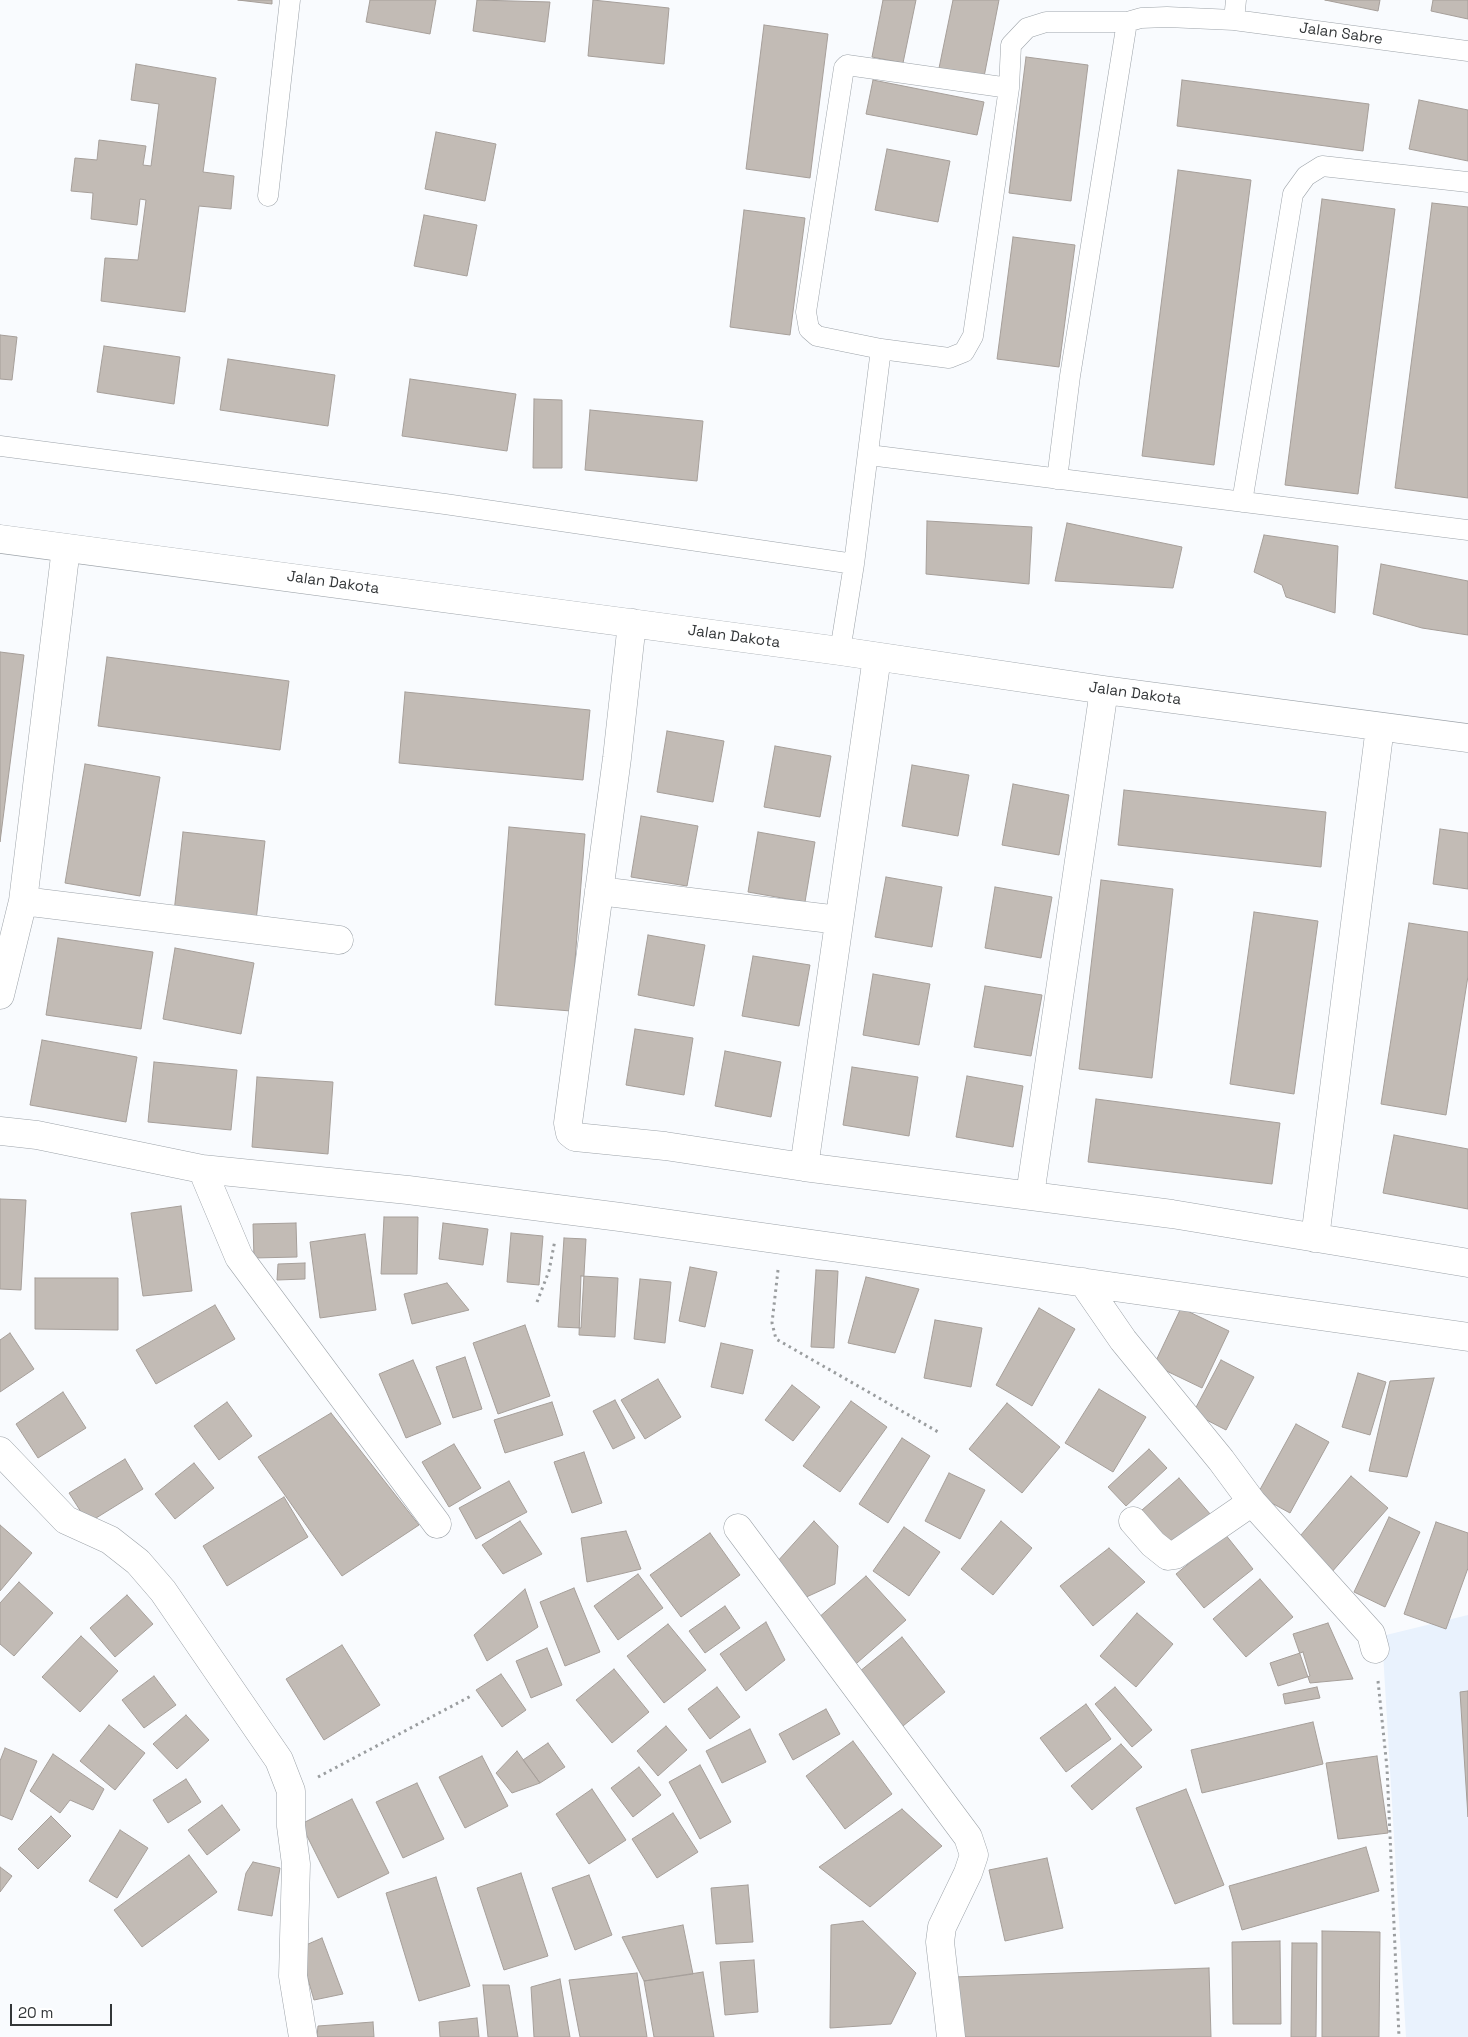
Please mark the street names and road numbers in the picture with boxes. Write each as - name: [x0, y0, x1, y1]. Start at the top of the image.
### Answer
- street label: Jalan Sabre: [1298, 19, 1384, 49]
- street label: Jalan Dakota: [286, 568, 380, 598]
- street label: Jalan Dakota: [687, 622, 781, 652]
- street label: Jalan Dakota: [1088, 679, 1182, 709]

